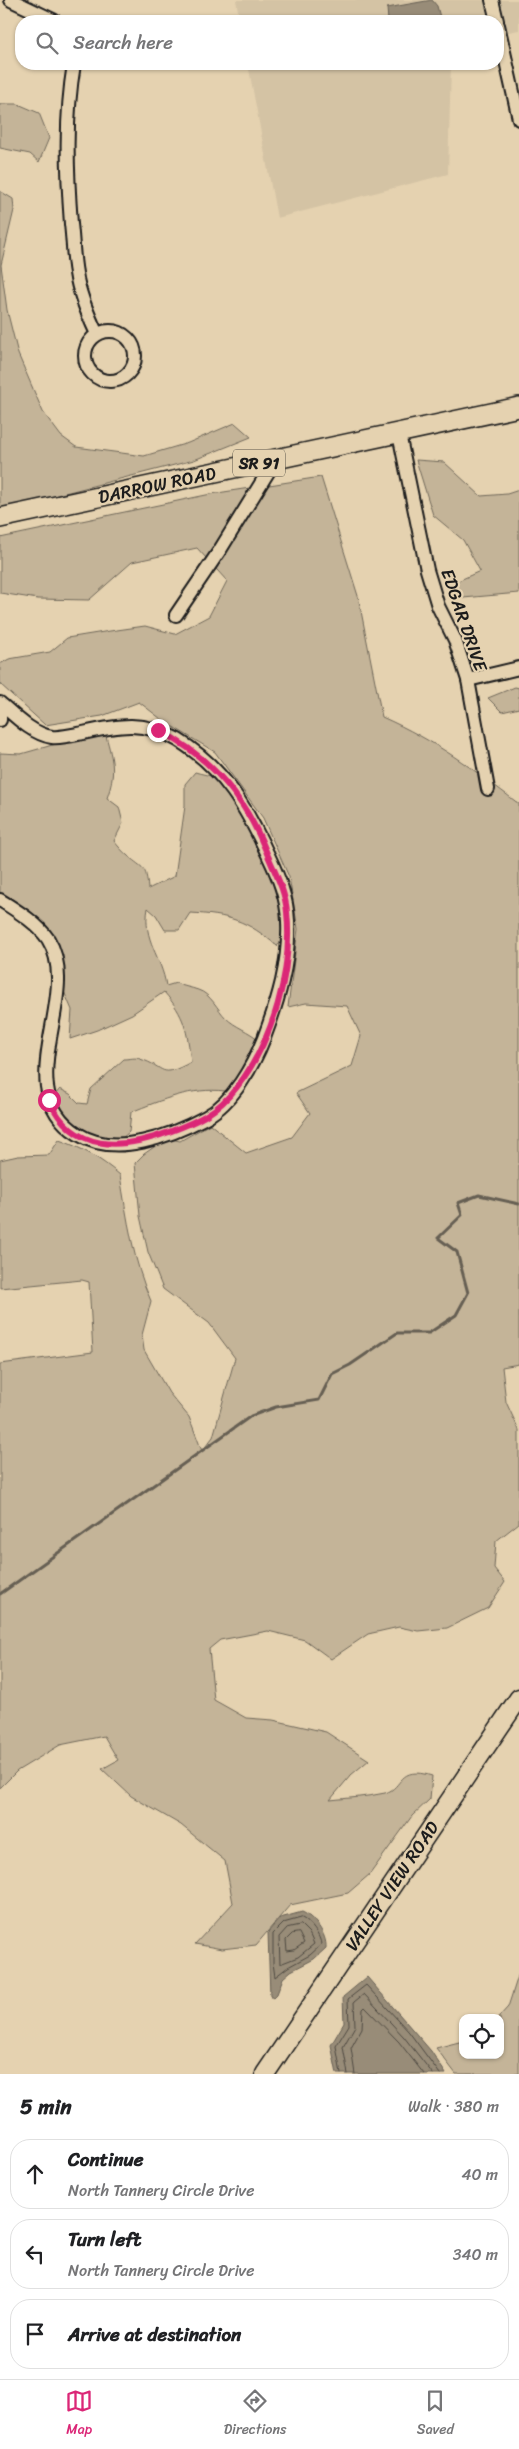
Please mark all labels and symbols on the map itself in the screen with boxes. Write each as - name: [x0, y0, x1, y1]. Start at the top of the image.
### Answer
- road number: SR 91: [233, 449, 285, 476]
- street label: DARROW ROAD: [95, 457, 219, 513]
- street label: EDGAR DRIVE: [431, 564, 497, 677]
- route end: [147, 719, 170, 742]
- route start: [38, 1089, 61, 1112]
- street label: VALLEY VIEW ROAD: [336, 1814, 448, 1958]

